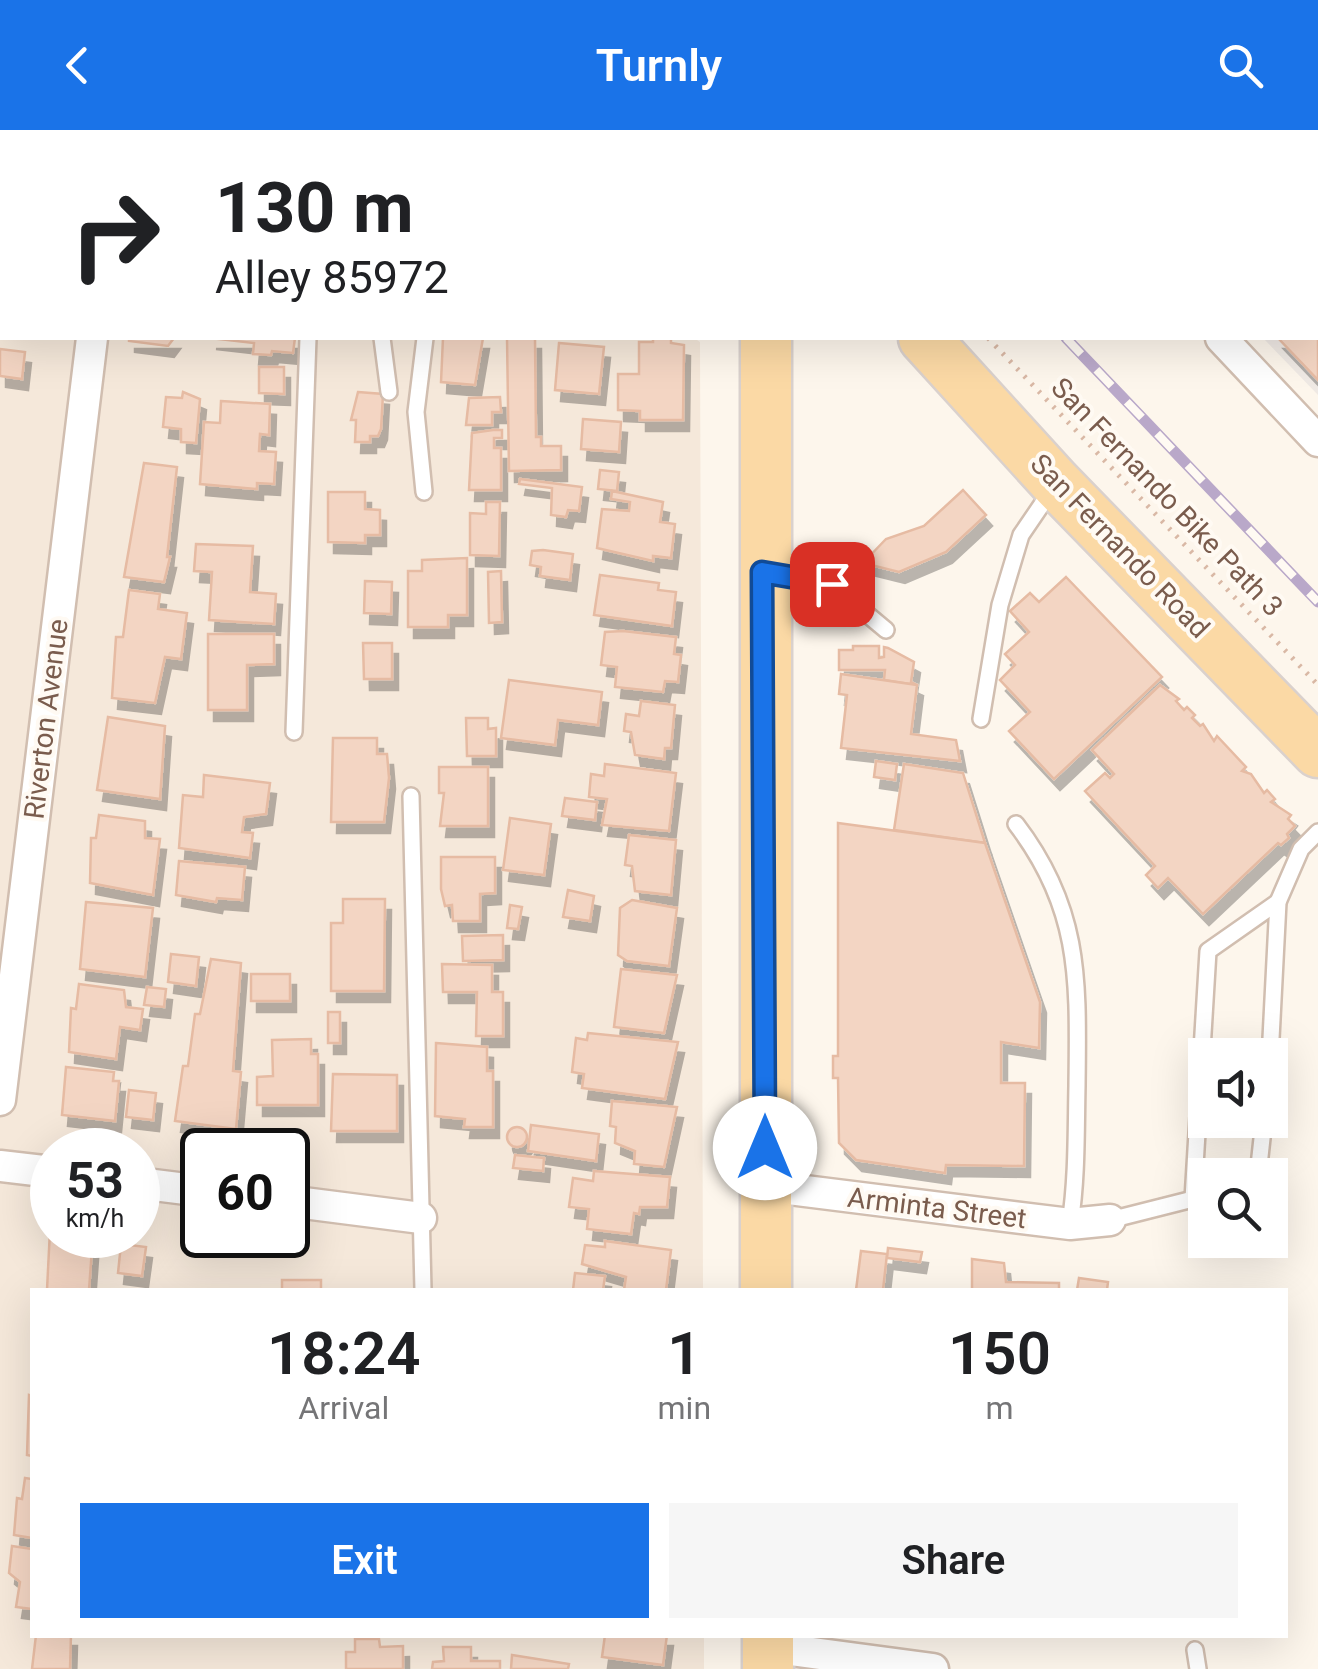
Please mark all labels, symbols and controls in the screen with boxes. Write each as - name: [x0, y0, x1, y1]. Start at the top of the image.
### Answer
- icon: back: [50, 38, 105, 93]
- icon: search: [1213, 38, 1268, 93]
- text: Turnly: [596, 39, 722, 92]
- text: 130 m: [215, 167, 414, 249]
- icon: right: [50, 170, 180, 300]
- text: Alley 85972: [215, 251, 449, 304]
- street label: San Fernando Bike Path 3: [1044, 371, 1290, 623]
- street label: San Fernando Road: [1024, 447, 1216, 645]
- pin: [790, 542, 875, 627]
- icon: arrive: [805, 557, 860, 612]
- street label: Riverton Avenue: [17, 617, 75, 821]
- map controls: [1188, 1038, 1288, 1258]
- button: sound: [1188, 1038, 1288, 1138]
- position arrow: [713, 1096, 817, 1200]
- speed limit sign: 60: [180, 1128, 310, 1258]
- text: 53: [66, 1152, 124, 1210]
- button: search: [1188, 1158, 1288, 1258]
- street label: Arminta Street: [846, 1181, 1028, 1235]
- text: km/h: [66, 1204, 124, 1233]
- text: 18:24: [267, 1318, 421, 1389]
- text: 1: [667, 1318, 701, 1389]
- text: 150: [948, 1318, 1051, 1389]
- text: Arrival: [298, 1389, 389, 1427]
- text: min: [658, 1389, 711, 1427]
- text: m: [985, 1389, 1014, 1427]
- button: Exit: [80, 1503, 649, 1618]
- button: Share: [669, 1503, 1238, 1618]

